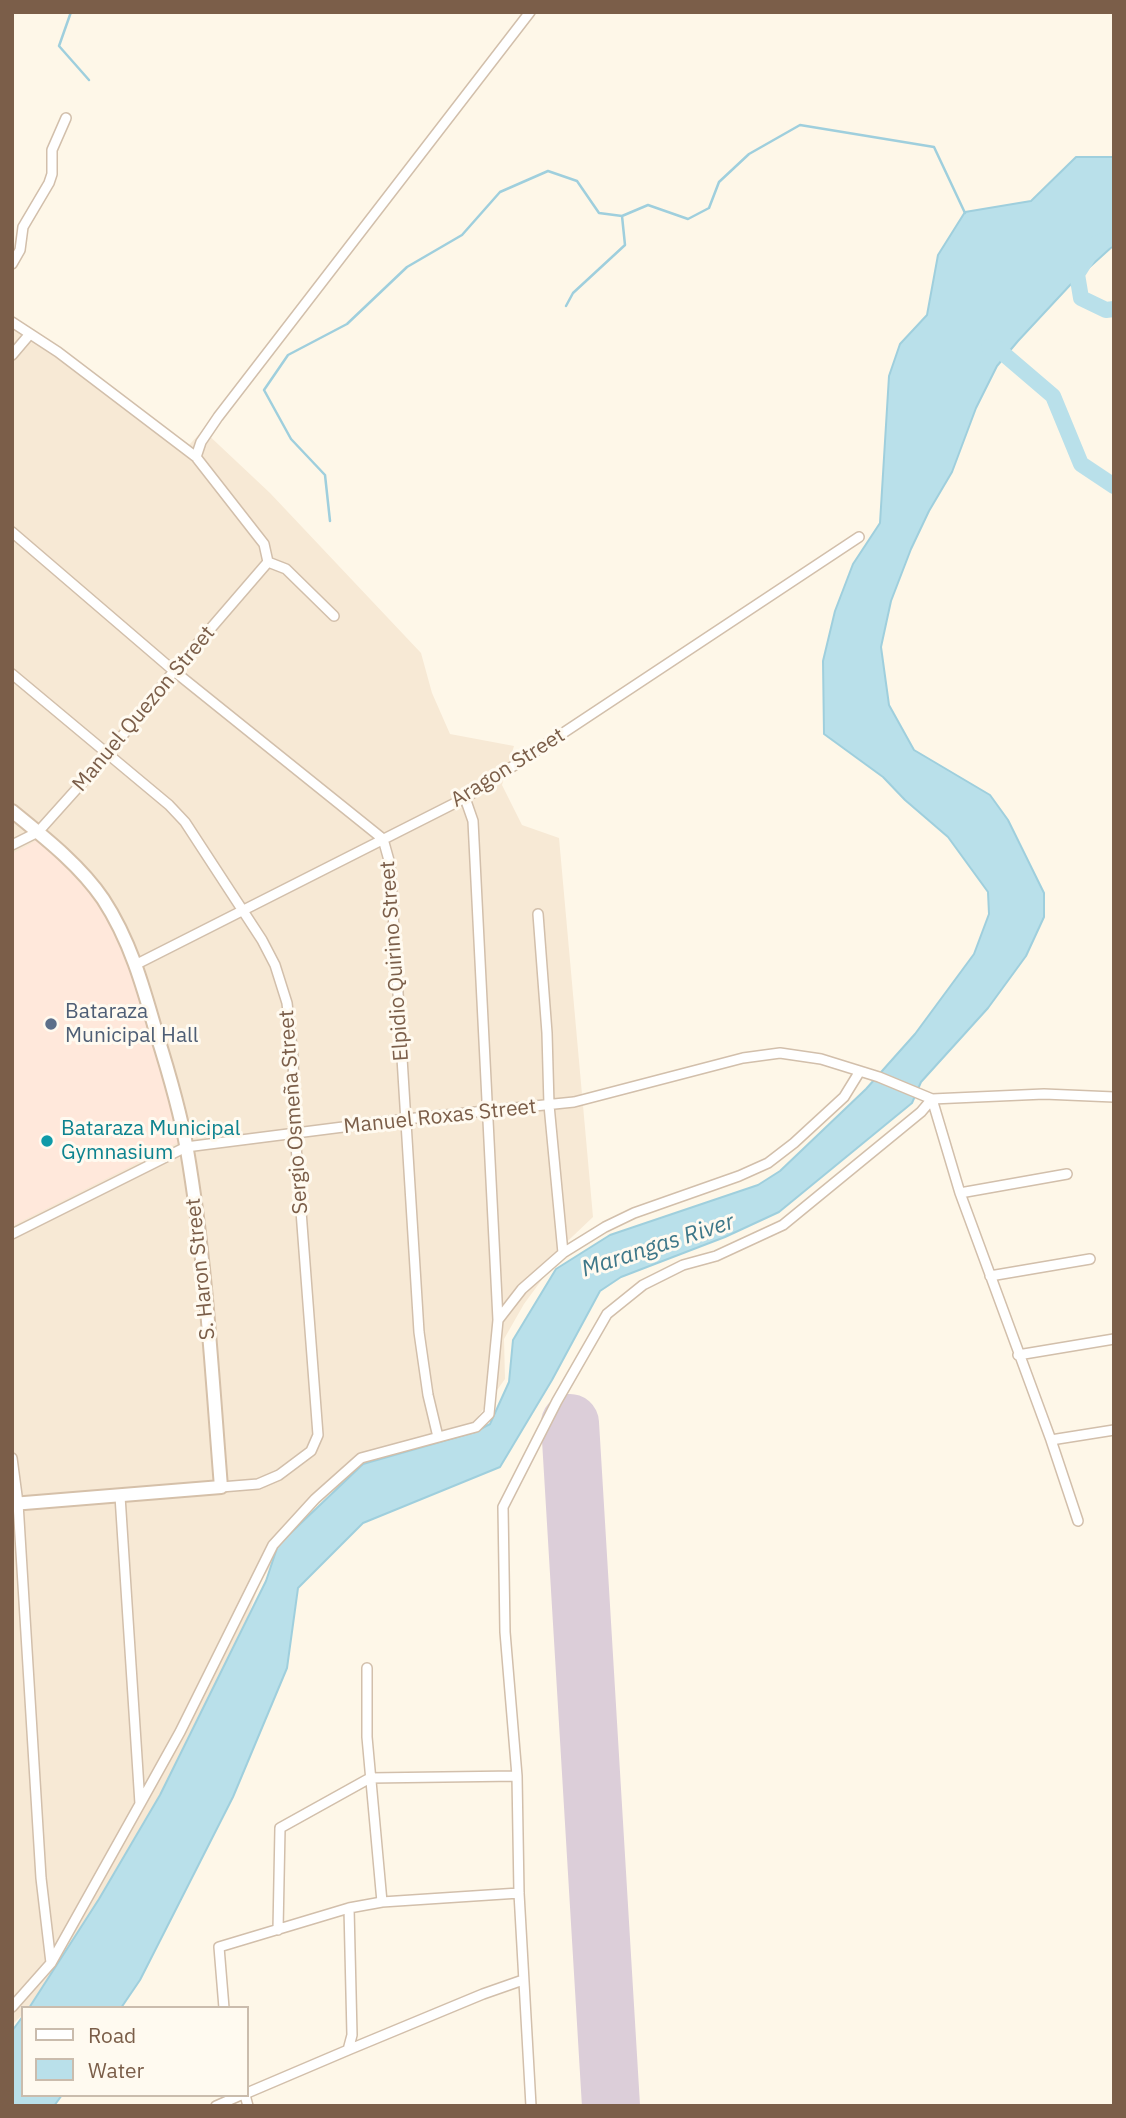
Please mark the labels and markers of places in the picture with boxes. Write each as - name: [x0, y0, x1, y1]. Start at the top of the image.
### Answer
- place label: Bataraza Municipal Hall: [65, 999, 198, 1049]
- marker: Bataraza Municipal Hall: [43, 1016, 59, 1032]
- place label: Bataraza Municipal Gymnasium: [61, 1116, 240, 1166]
- marker: Bataraza Municipal Gymnasium: [39, 1133, 55, 1149]

